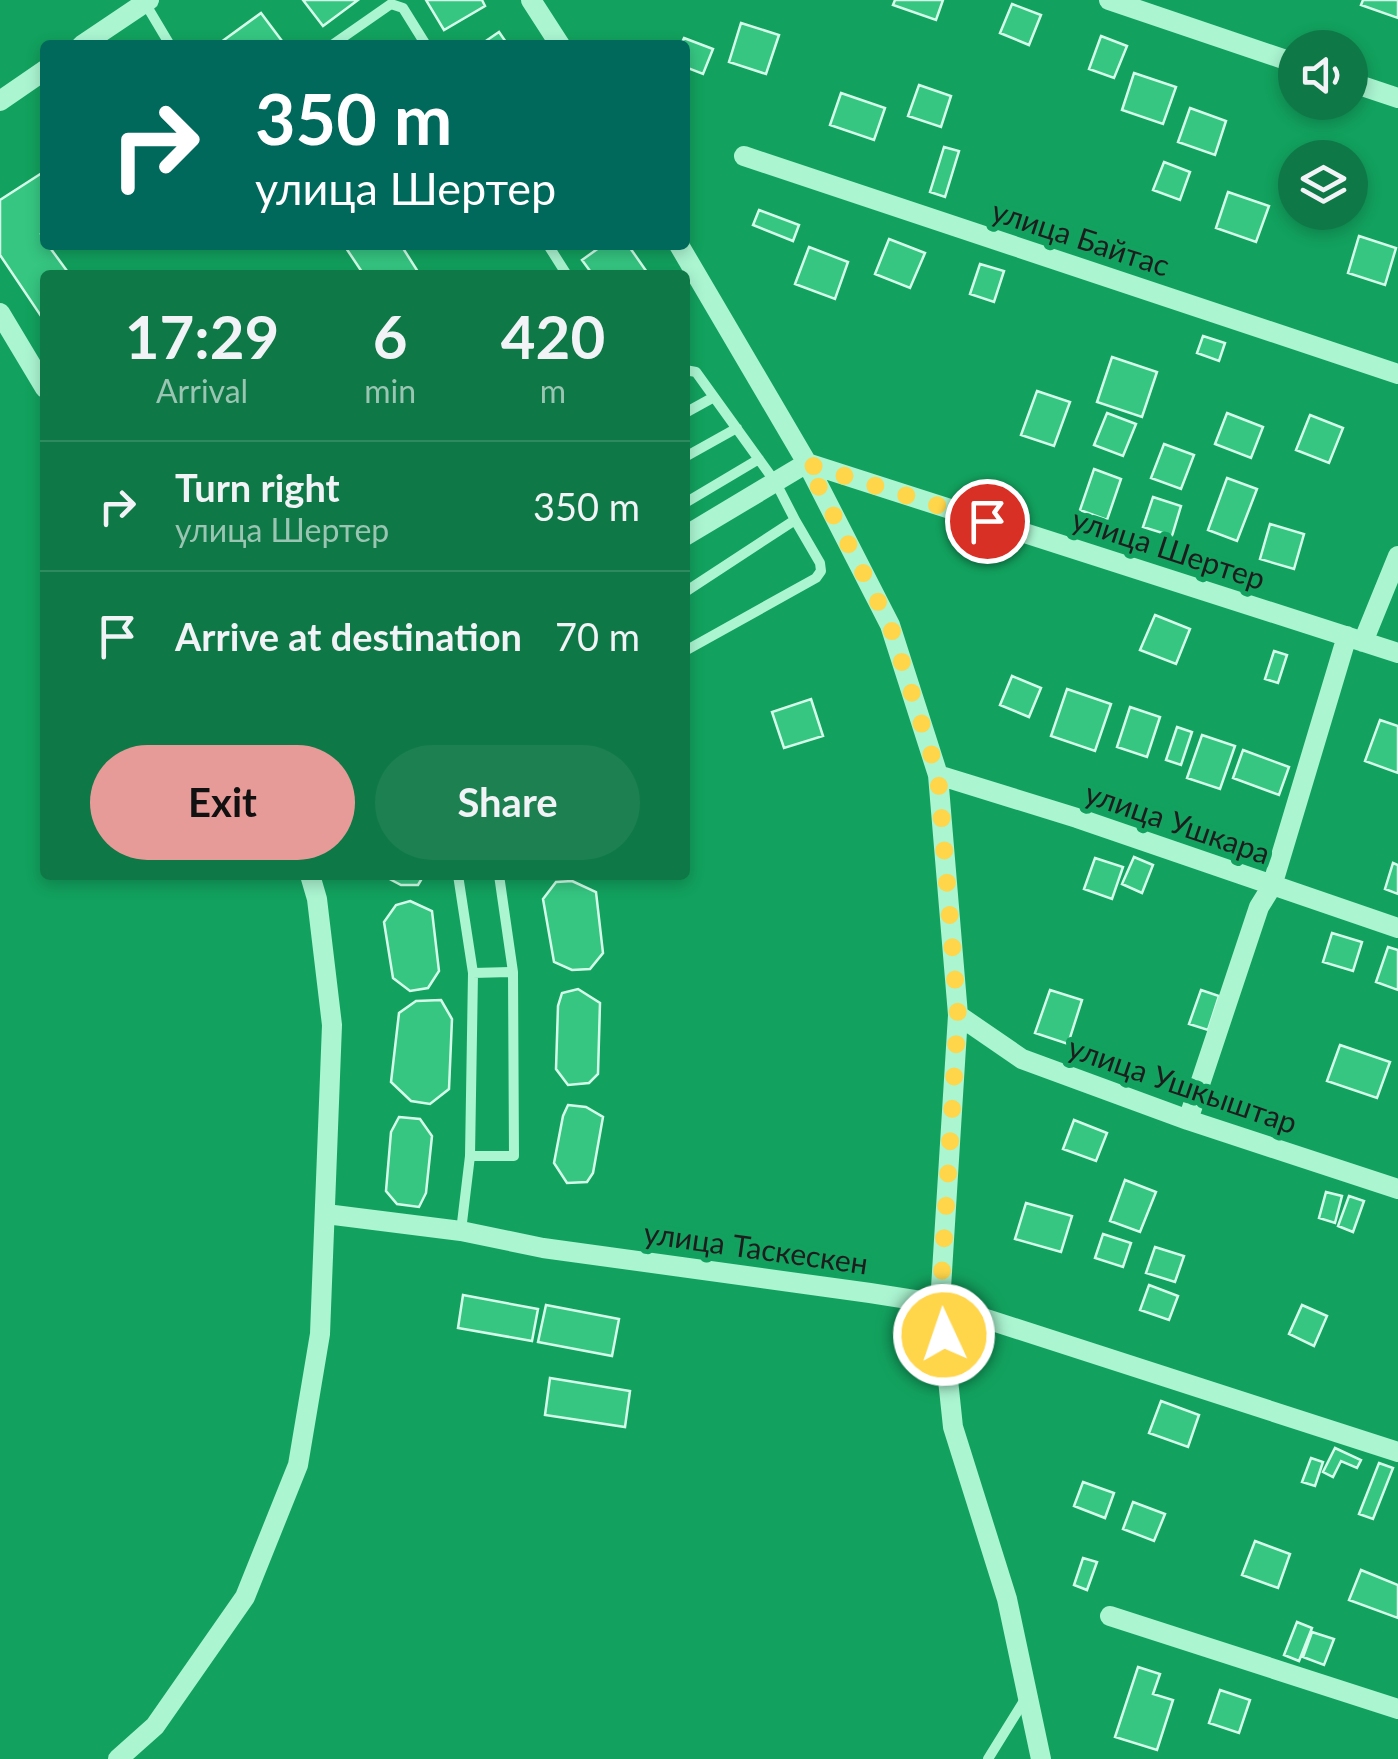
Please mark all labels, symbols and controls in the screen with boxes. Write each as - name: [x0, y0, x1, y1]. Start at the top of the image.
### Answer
- map controls: [1278, 30, 1368, 230]
- button: sound: [1278, 30, 1368, 120]
- text: 350 m: [255, 76, 452, 160]
- icon: right: [90, 80, 220, 210]
- button: layers: [1278, 140, 1368, 230]
- text: улица Шертер: [255, 161, 556, 215]
- street label: улица Байтас: [988, 191, 1174, 283]
- text: 17:29: [125, 300, 279, 372]
- text: 6: [373, 300, 408, 372]
- text: 420: [501, 300, 605, 372]
- text: Arrival: [156, 371, 248, 410]
- text: min: [364, 371, 416, 410]
- text: m: [540, 371, 566, 410]
- text: Turn right: [175, 464, 340, 510]
- icon: right: [90, 479, 145, 534]
- pin: [945, 479, 1030, 564]
- text: 350 m: [533, 483, 640, 529]
- icon: arrive: [960, 494, 1015, 549]
- street label: улица Шертер: [1068, 500, 1270, 596]
- text: улица Шертер: [175, 510, 389, 549]
- icon: arrive: [90, 609, 145, 664]
- text: Arrive at destination: [175, 613, 522, 659]
- text: 70 m: [555, 613, 640, 659]
- button: Exit: [90, 745, 355, 860]
- button: Share: [375, 745, 640, 860]
- street label: улица Ушкара: [1081, 774, 1275, 870]
- street label: улица Ушкыштар: [1064, 1028, 1302, 1140]
- street label: улица Таскескен: [642, 1213, 870, 1281]
- position arrow: [892, 1283, 996, 1387]

